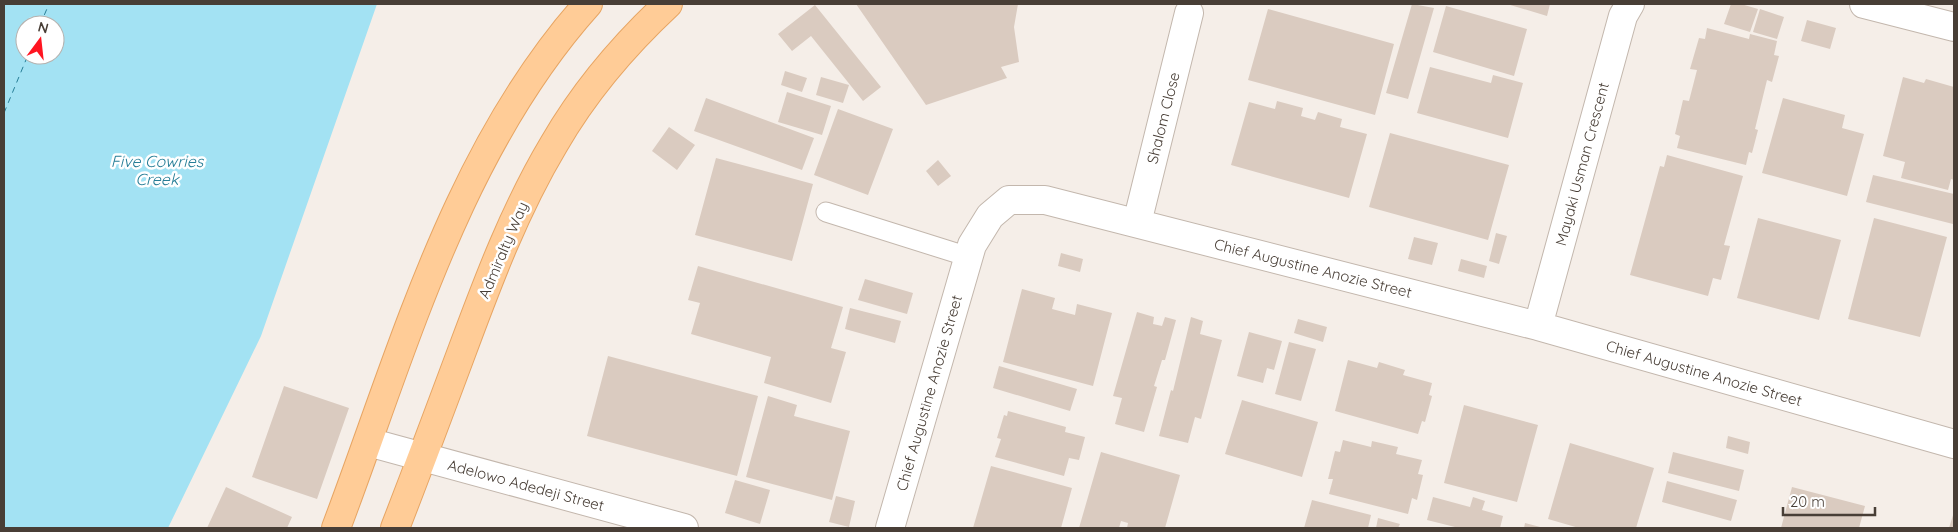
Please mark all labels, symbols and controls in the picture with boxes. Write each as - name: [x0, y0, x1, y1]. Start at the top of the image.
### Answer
- north arrow: [15, 15, 65, 65]
- text: N: [36, 17, 51, 37]
- street label: Shalom Close: [1142, 70, 1184, 166]
- street label: Mayaki Usman Crescent: [1551, 80, 1613, 248]
- water label: Five Cowries Creek: [111, 151, 205, 189]
- street label: Admiralty Way: [474, 199, 532, 301]
- street label: Chief Augustine Anozie Street: [1212, 234, 1414, 302]
- street label: Chief Augustine Anozie Street: [892, 293, 966, 493]
- street label: Chief Augustine Anozie Street: [1604, 336, 1804, 410]
- street label: Adelowo Adedeji Street: [446, 455, 606, 515]
- scale bar: [1783, 484, 1876, 516]
- text: 20 m: [1790, 492, 1825, 511]

